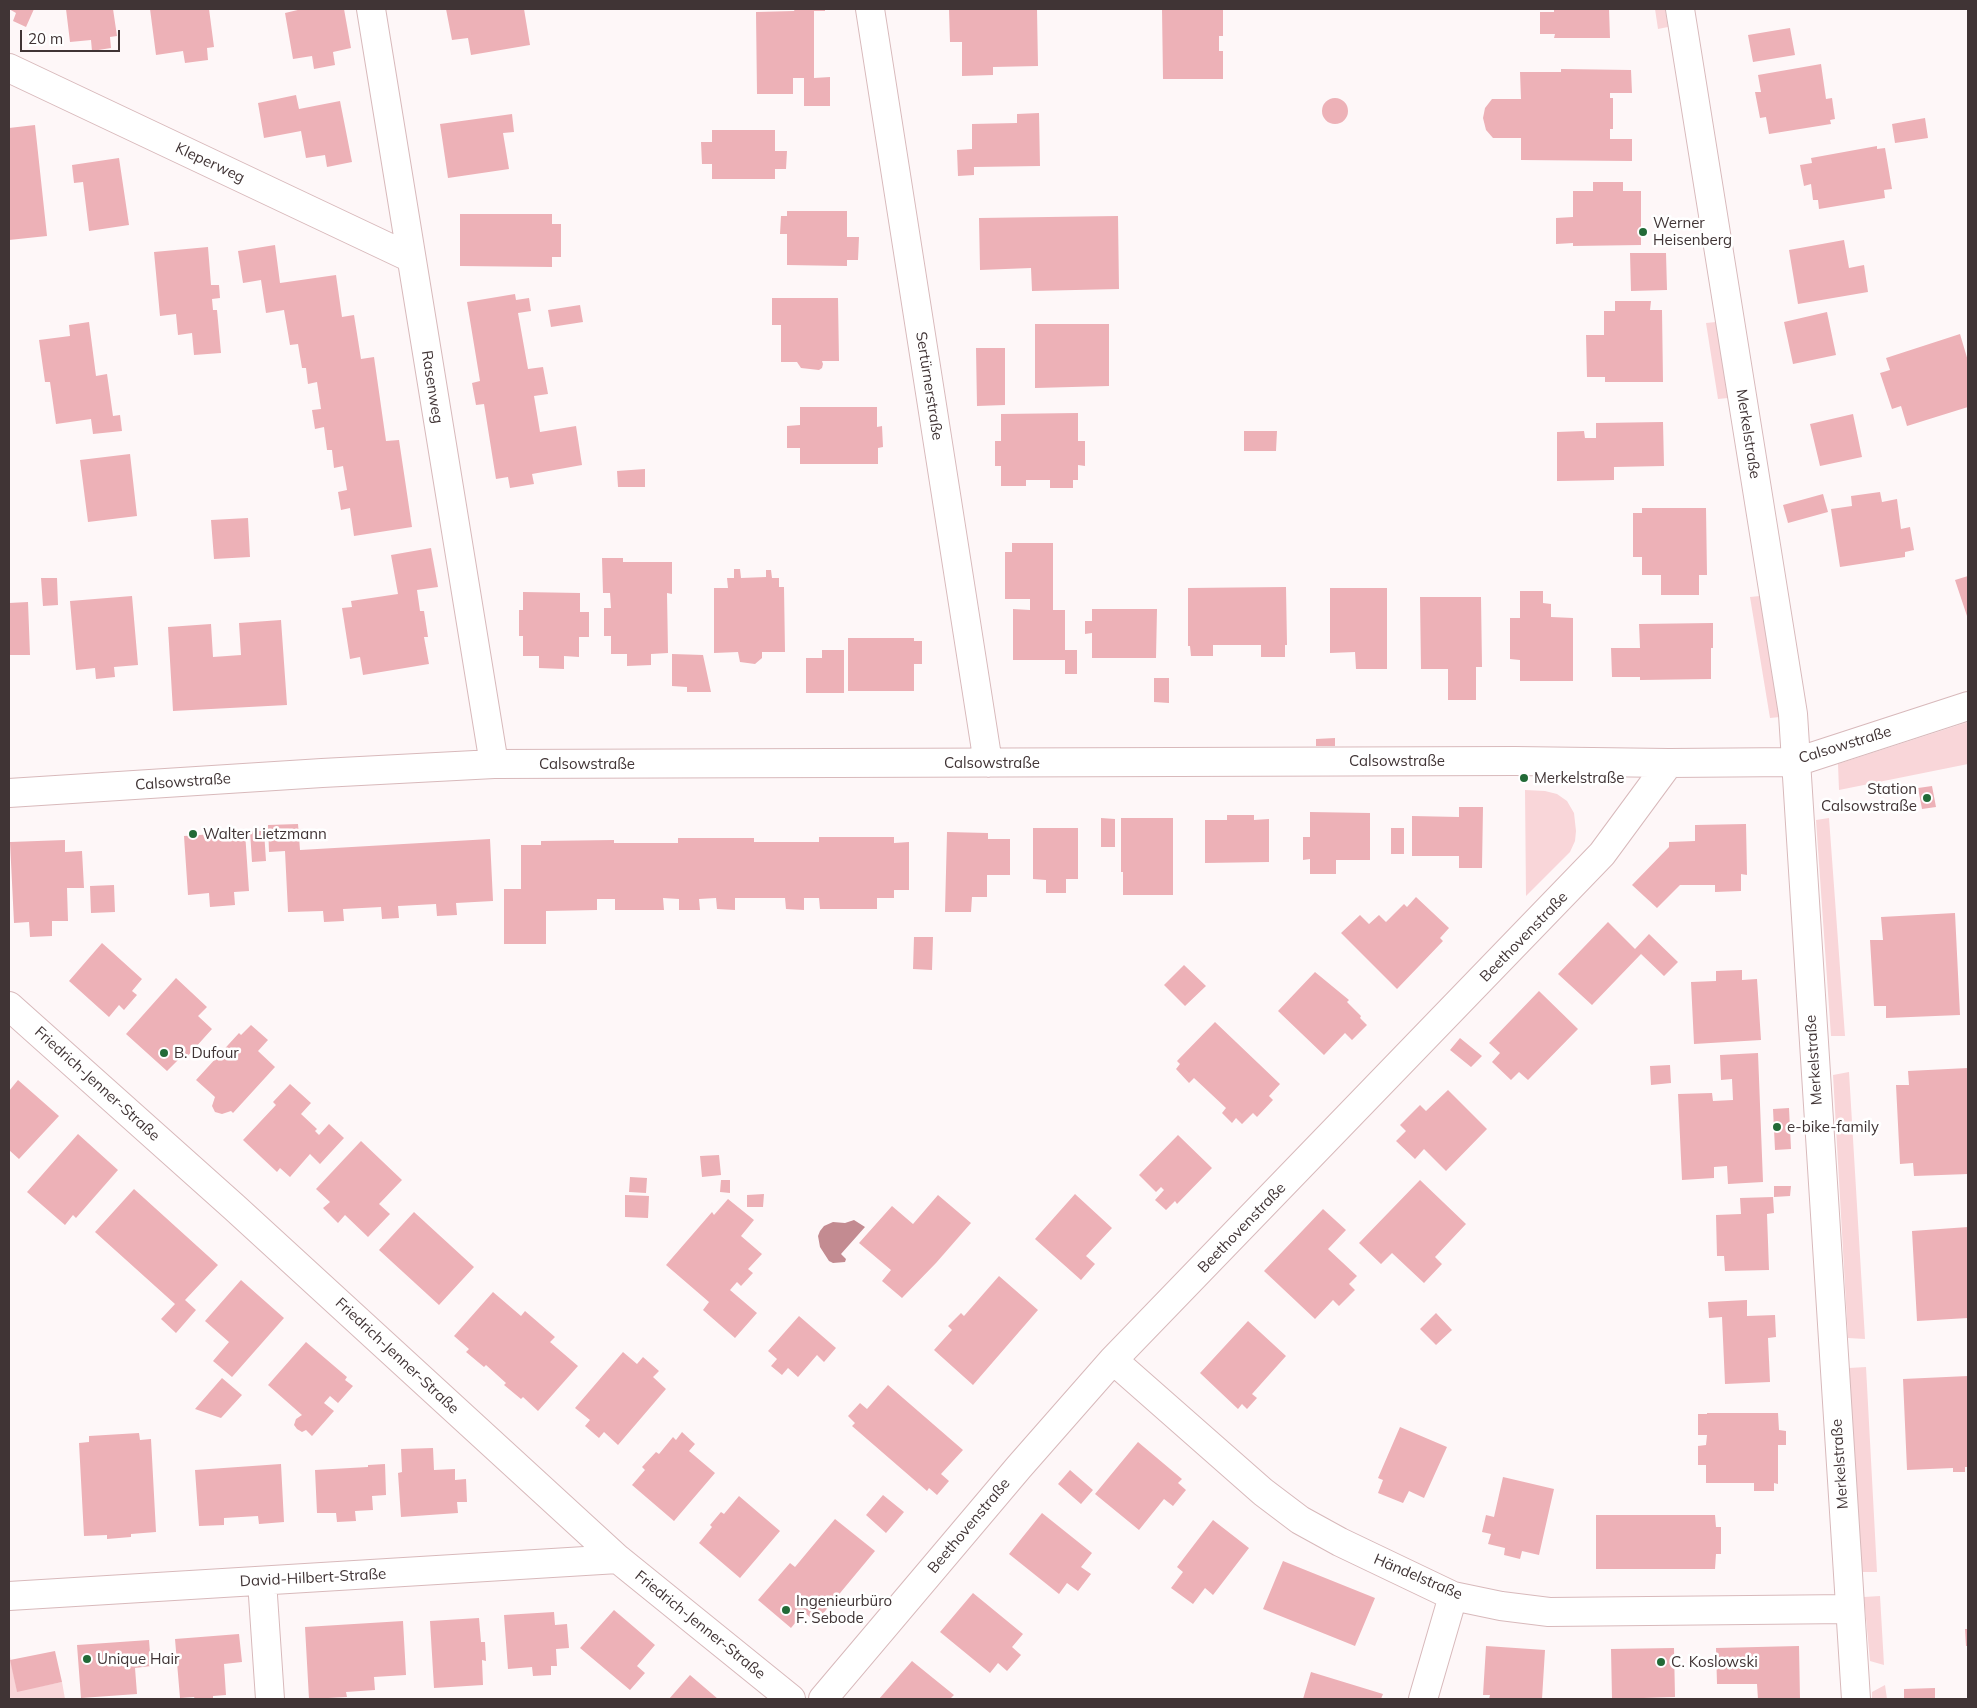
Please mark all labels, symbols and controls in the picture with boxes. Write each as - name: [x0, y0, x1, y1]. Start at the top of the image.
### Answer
- scale bar: [22, 20, 122, 52]
- text: 20 m: [28, 29, 63, 48]
- street label: Kleperweg: [172, 139, 248, 187]
- place label: Werner Heisenberg: [1653, 214, 1732, 249]
- marker: Werner Heisenberg: [1637, 226, 1649, 238]
- street label: Sertürnerstraße: [912, 330, 946, 442]
- street label: Rasenweg: [417, 349, 447, 425]
- street label: Merkelstraße: [1732, 388, 1764, 480]
- street label: Calsowstraße: [1796, 722, 1894, 768]
- street label: Calsowstraße: [1349, 752, 1445, 770]
- street label: Calsowstraße: [944, 754, 1040, 772]
- street label: Calsowstraße: [539, 755, 635, 773]
- place label: Merkelstraße: [1534, 769, 1624, 787]
- street label: Calsowstraße: [134, 770, 232, 794]
- marker: Merkelstraße: [1518, 772, 1530, 784]
- place label: Station Calsowstraße: [1821, 780, 1917, 815]
- marker: Station Calsowstraße: [1921, 792, 1933, 804]
- place label: Walter Lietzmann: [203, 825, 327, 843]
- marker: Walter Lietzmann: [187, 828, 199, 840]
- street label: Beethovenstraße: [1476, 888, 1572, 986]
- street label: Merkelstraße: [1802, 1014, 1826, 1106]
- street label: Friedrich-Jenner-Straße: [31, 1023, 163, 1145]
- place label: B. Dufour: [174, 1044, 239, 1062]
- marker: B. Dufour: [158, 1047, 170, 1059]
- place label: e-bike-family: [1787, 1118, 1879, 1136]
- marker: e-bike-family: [1771, 1121, 1783, 1133]
- street label: Beethovenstraße: [1194, 1179, 1290, 1277]
- street label: Friedrich-Jenner-Straße: [331, 1294, 463, 1418]
- street label: Merkelstraße: [1828, 1418, 1852, 1510]
- street label: Beethovenstraße: [924, 1475, 1014, 1577]
- street label: Händelstraße: [1371, 1550, 1465, 1604]
- street label: David-Hilbert-Straße: [239, 1565, 387, 1591]
- street label: Friedrich-Jenner-Straße: [631, 1567, 769, 1683]
- place label: Ingenieurbüro F. Sebode: [796, 1592, 892, 1627]
- marker: Ingenieurbüro F. Sebode: [780, 1604, 792, 1616]
- place label: Unique Hair: [97, 1650, 180, 1668]
- marker: Unique Hair: [81, 1653, 93, 1665]
- place label: C. Koslowski: [1671, 1653, 1758, 1671]
- marker: C. Koslowski: [1655, 1656, 1667, 1668]

